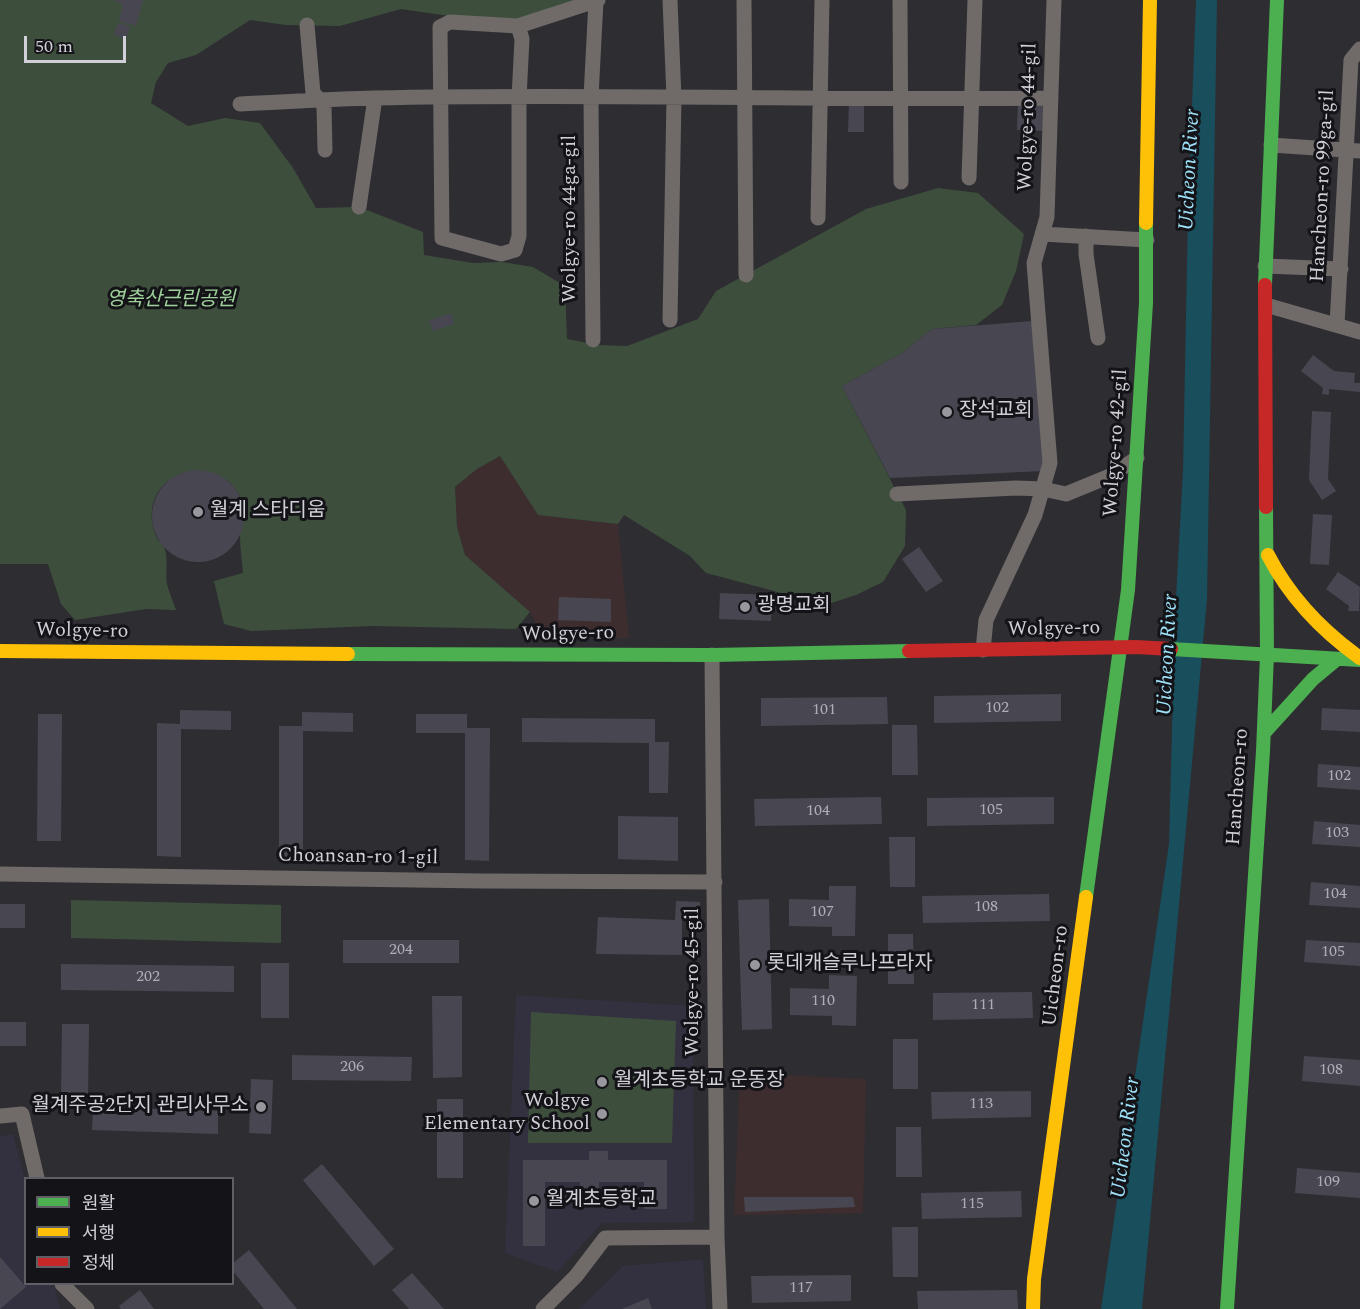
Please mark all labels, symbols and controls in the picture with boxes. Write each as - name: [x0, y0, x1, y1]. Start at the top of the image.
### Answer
- scale bar: [27, 24, 129, 62]
- text: 50 m: [35, 33, 73, 60]
- street label: Wolgye-ro 44-gil: [1014, 43, 1044, 191]
- street label: Hancheon-ro 99ga-gil: [1307, 89, 1341, 283]
- water label: Uicheon River: [1175, 108, 1207, 232]
- street label: Wolgye-ro 44ga-gil: [559, 135, 583, 303]
- park label: 영축산근린공원: [107, 289, 235, 313]
- street label: Wolgye-ro 42-gil: [1100, 368, 1134, 518]
- place label: 장석교회: [959, 400, 1033, 424]
- marker: 장석교회: [940, 405, 954, 419]
- place label: 월계 스타디움: [210, 500, 325, 524]
- marker: 월계 스타디움: [191, 505, 205, 519]
- water label: Uicheon River: [1153, 593, 1185, 717]
- place label: 광명교회: [757, 595, 831, 619]
- marker: 광명교회: [738, 600, 752, 614]
- street label: Wolgye-ro: [1008, 617, 1100, 643]
- street label: Wolgye-ro: [36, 619, 128, 645]
- street label: Wolgye-ro: [522, 622, 614, 648]
- house number: 102: [985, 699, 1009, 719]
- house number: 101: [812, 701, 836, 721]
- street label: Hancheon-ro: [1223, 728, 1255, 846]
- house number: 102: [1327, 767, 1351, 787]
- house number: 105: [979, 801, 1003, 821]
- house number: 104: [806, 802, 830, 822]
- house number: 103: [1325, 824, 1349, 844]
- street label: Choansan-ro 1-gil: [278, 845, 438, 871]
- house number: 104: [1323, 885, 1347, 905]
- house number: 108: [974, 898, 998, 918]
- house number: 107: [810, 903, 834, 923]
- street label: Wolgye-ro 45-gil: [682, 908, 706, 1056]
- street label: Uicheon-ro: [1039, 924, 1075, 1028]
- house number: 204: [389, 941, 413, 961]
- house number: 105: [1321, 943, 1345, 963]
- place label: 롯데캐슬루나프라자: [767, 953, 933, 977]
- marker: 롯데캐슬루나프라자: [748, 958, 762, 972]
- house number: 202: [136, 968, 160, 988]
- house number: 110: [811, 992, 835, 1012]
- house number: 111: [971, 996, 995, 1016]
- house number: 206: [340, 1058, 364, 1078]
- house number: 108: [1319, 1061, 1343, 1081]
- place label: 월계초등학교 운동장: [614, 1070, 785, 1094]
- marker: 월계초등학교 운동장: [595, 1075, 609, 1089]
- water label: Uicheon River: [1107, 1076, 1147, 1200]
- place label: Wolgye Elementary School: [424, 1090, 590, 1137]
- place label: 월계주공2단지 관리사무소: [32, 1095, 249, 1119]
- house number: 113: [969, 1095, 993, 1115]
- marker: 월계주공2단지 관리사무소: [254, 1100, 268, 1114]
- marker: Wolgye Elementary School: [595, 1107, 609, 1121]
- house number: 109: [1316, 1173, 1340, 1193]
- legend: [24, 1177, 234, 1285]
- place label: 월계초등학교: [546, 1189, 656, 1213]
- text: 원활: [82, 1190, 115, 1217]
- marker: 월계초등학교: [527, 1194, 541, 1208]
- house number: 115: [960, 1195, 984, 1215]
- text: 서행: [82, 1220, 115, 1247]
- text: 정체: [82, 1250, 115, 1277]
- house number: 117: [789, 1279, 813, 1299]

